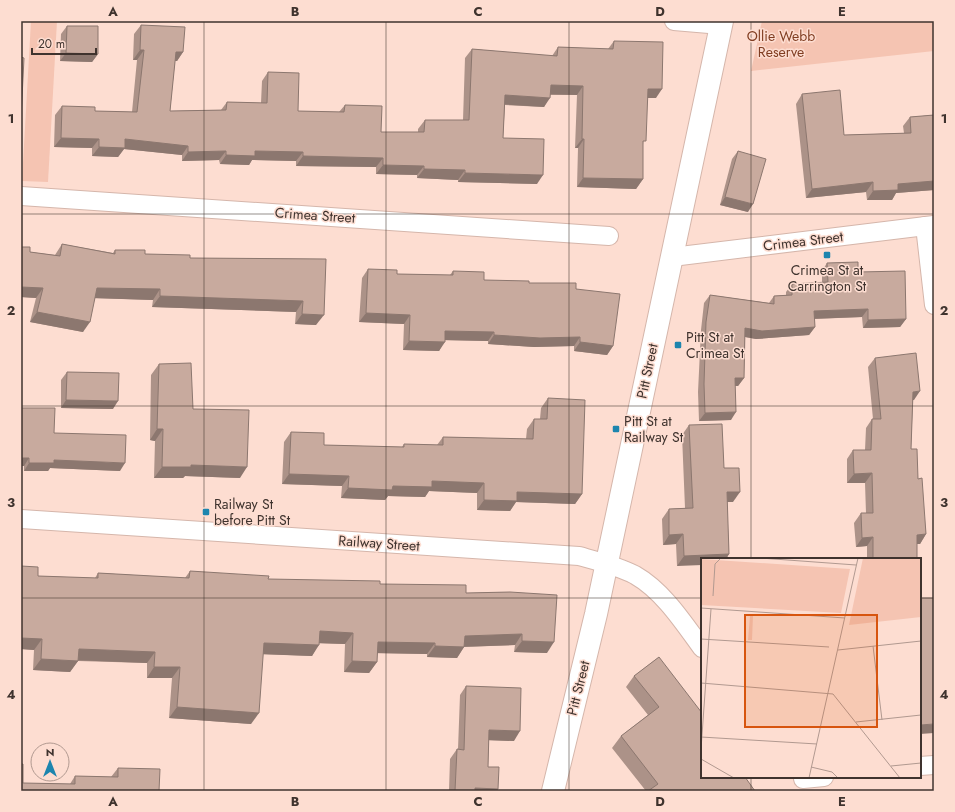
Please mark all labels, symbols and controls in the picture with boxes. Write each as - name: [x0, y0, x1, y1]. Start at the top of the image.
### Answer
- text: A: [107, 2, 118, 21]
- text: B: [291, 2, 300, 21]
- text: C: [473, 2, 483, 21]
- text: D: [655, 2, 665, 21]
- text: E: [838, 2, 846, 21]
- park label: Ollie Webb Reserve: [747, 26, 815, 62]
- scale bar: [32, 30, 96, 56]
- text: 20 m: [38, 35, 65, 53]
- text: 1: [8, 109, 14, 128]
- text: 1: [941, 109, 947, 128]
- street label: Crimea Street: [274, 202, 356, 228]
- street label: Crimea Street: [762, 226, 845, 256]
- marker: Crimea St at Carrington St: [822, 250, 832, 260]
- place label: Crimea St at Carrington St: [788, 260, 867, 296]
- text: 2: [7, 301, 15, 320]
- text: 2: [940, 301, 948, 320]
- place label: Pitt St at Crimea St: [686, 327, 745, 363]
- marker: Pitt St at Crimea St: [673, 340, 683, 350]
- street label: Pitt Street: [631, 341, 663, 400]
- place label: Pitt St at Railway St: [624, 411, 684, 447]
- marker: Pitt St at Railway St: [611, 424, 621, 434]
- text: 3: [7, 493, 15, 512]
- text: 3: [940, 493, 948, 512]
- place label: Railway St before Pitt St: [214, 494, 291, 530]
- marker: Railway St before Pitt St: [201, 507, 211, 517]
- street label: Railway Street: [338, 530, 421, 556]
- inset map: [701, 558, 921, 778]
- street label: Pitt Street: [562, 658, 595, 717]
- text: 4: [6, 685, 16, 704]
- text: 4: [939, 685, 949, 704]
- north arrow: [30, 742, 70, 782]
- text: N: [46, 744, 54, 760]
- text: A: [107, 792, 118, 811]
- text: B: [291, 792, 300, 811]
- text: C: [473, 792, 483, 811]
- text: D: [655, 792, 665, 811]
- text: E: [838, 792, 846, 811]

